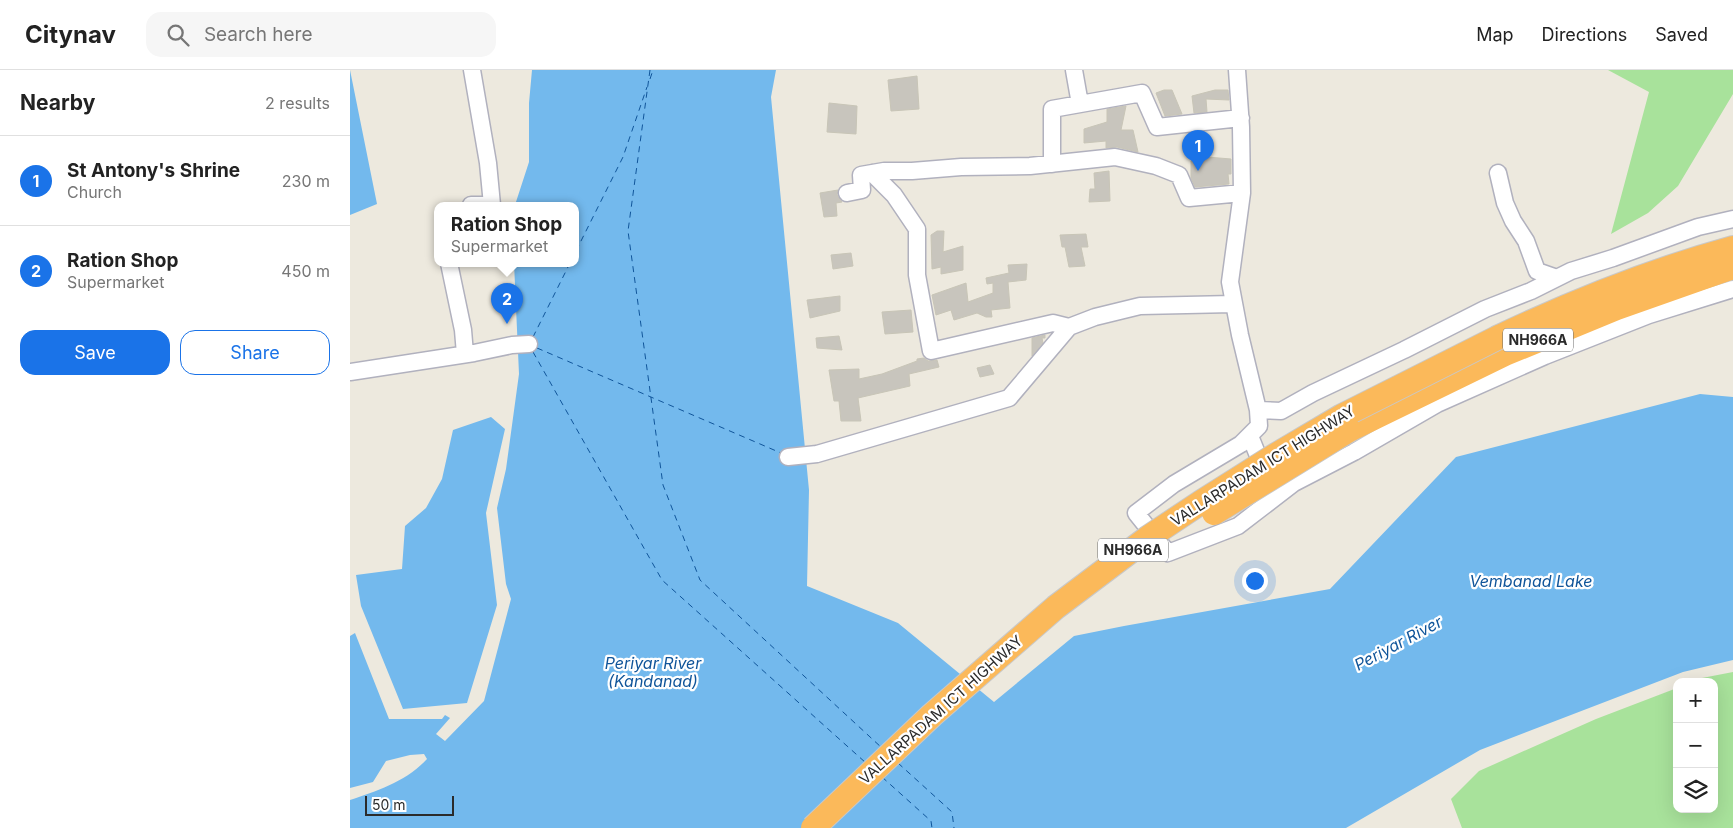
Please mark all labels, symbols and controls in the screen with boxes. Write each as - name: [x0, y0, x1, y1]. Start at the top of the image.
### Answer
- search box: [146, 12, 496, 57]
- text: Citynav: [25, 20, 116, 49]
- icon: search: [164, 21, 192, 49]
- text: Search here: [204, 23, 313, 46]
- text: Map: [1476, 24, 1514, 45]
- text: Directions: [1542, 24, 1627, 45]
- text: Saved: [1655, 24, 1708, 45]
- text: Nearby: [20, 90, 95, 115]
- text: 2 results: [265, 93, 330, 113]
- pin: 1: [1182, 130, 1214, 171]
- text: St Antony's Shrine: [67, 159, 240, 182]
- text: 1: [33, 171, 39, 191]
- text: 230 m: [282, 171, 330, 191]
- text: Church: [67, 182, 122, 202]
- popup: [434, 202, 579, 267]
- text: Ration Shop: [451, 213, 562, 236]
- text: Supermarket: [451, 236, 548, 256]
- text: Ration Shop: [67, 249, 178, 272]
- text: 2: [31, 261, 41, 281]
- text: 450 m: [281, 261, 330, 281]
- text: Supermarket: [67, 272, 164, 292]
- pin: 2: [491, 283, 523, 324]
- road number: NH966A: [1503, 328, 1573, 352]
- button: Save: [20, 330, 170, 375]
- button: Share: [180, 330, 330, 375]
- street label: VALLARPADAM ICT HIGHWAY: [1167, 401, 1358, 530]
- road number: NH966A: [1098, 538, 1168, 562]
- your location: [1242, 568, 1268, 594]
- water label: Vembanad Lake: [1469, 571, 1593, 591]
- water label: Periyar River: [1351, 611, 1446, 675]
- street label: VALLARPADAM ICT HIGHWAY: [855, 631, 1026, 788]
- water label: Periyar River (Kandanad): [605, 653, 702, 691]
- map controls: [1673, 678, 1718, 813]
- button: +: [1673, 678, 1718, 723]
- button: −: [1673, 723, 1718, 768]
- button: layers: [1673, 768, 1718, 813]
- scale bar: [365, 793, 454, 816]
- text: 50 m: [372, 796, 406, 813]

